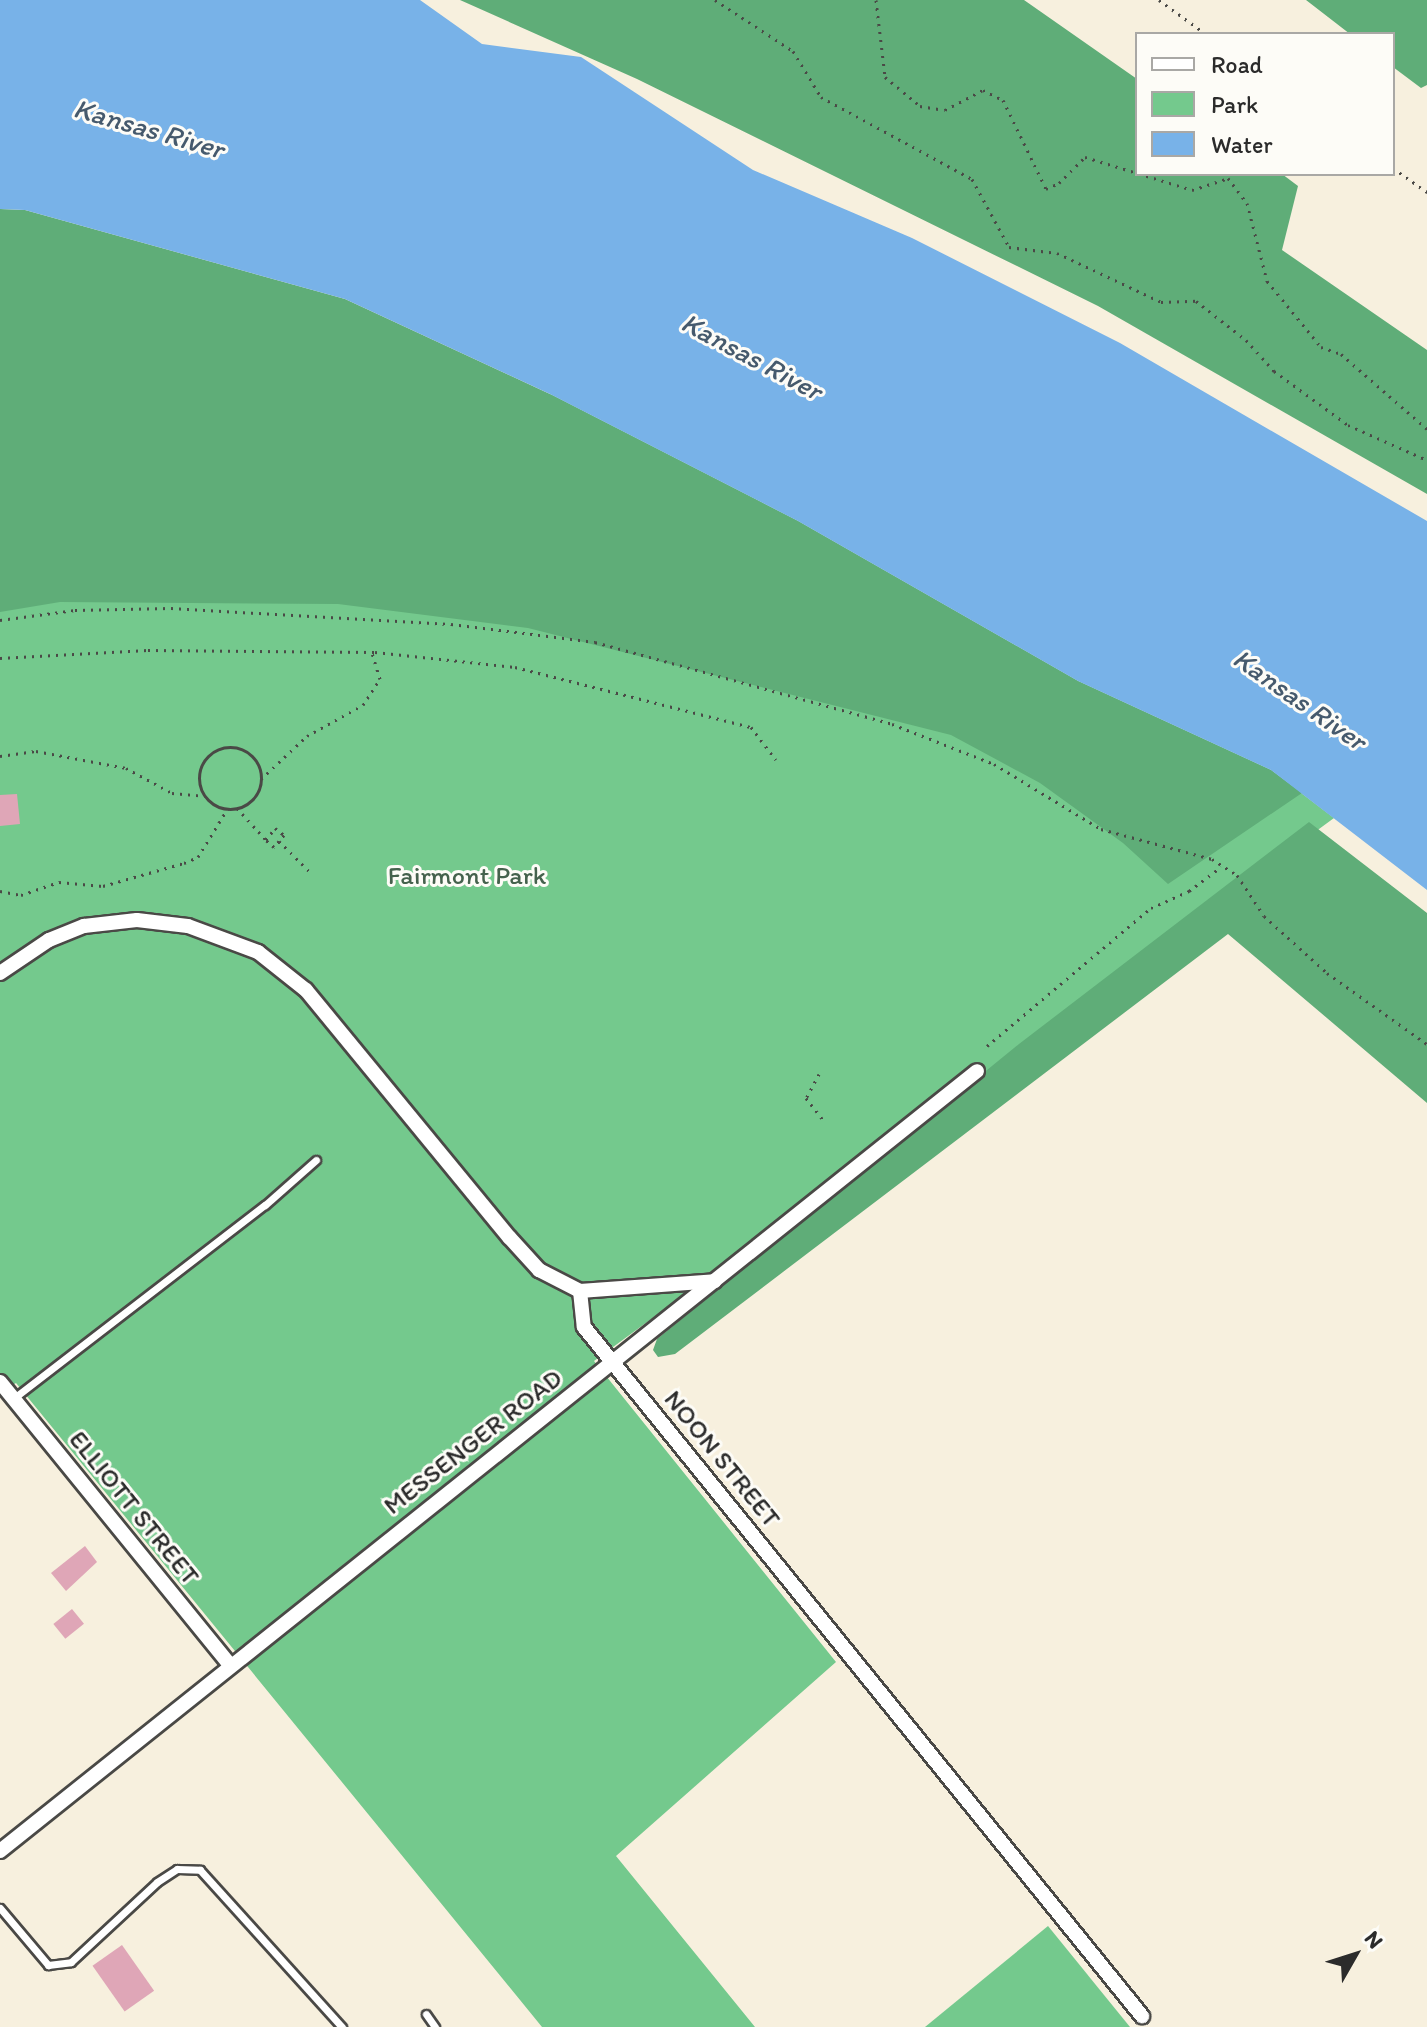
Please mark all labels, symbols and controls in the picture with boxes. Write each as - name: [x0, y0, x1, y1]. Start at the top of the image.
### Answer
- legend: [1135, 32, 1395, 176]
- text: Road: [1211, 50, 1263, 79]
- text: Park: [1211, 90, 1258, 119]
- water label: Kansas River: [70, 91, 228, 165]
- text: Water: [1211, 130, 1273, 159]
- water label: Kansas River: [676, 305, 828, 407]
- water label: Kansas River: [1227, 641, 1373, 757]
- park label: Fairmont Park: [388, 860, 546, 892]
- street label: MESSENGER ROAD: [378, 1363, 568, 1521]
- street label: NOON STREET: [657, 1384, 787, 1534]
- street label: ELLIOTT STREET: [62, 1424, 206, 1592]
- north arrow: [1315, 1915, 1395, 1995]
- text: N: [1359, 1925, 1389, 1954]

